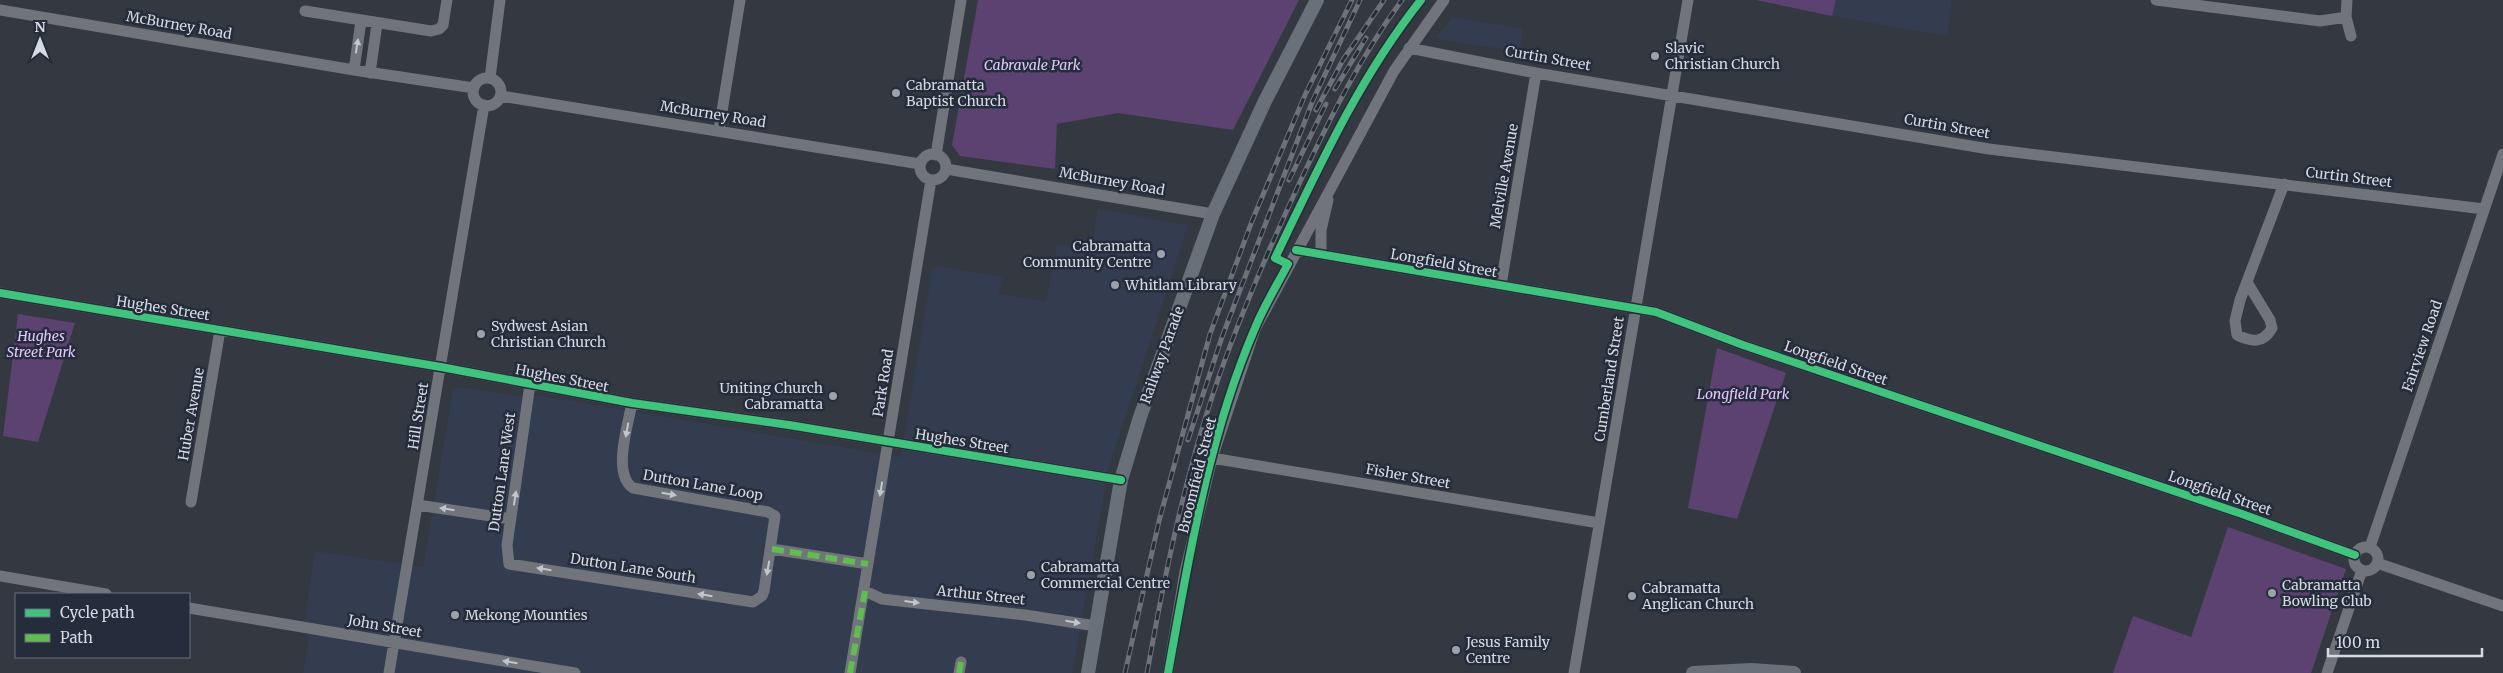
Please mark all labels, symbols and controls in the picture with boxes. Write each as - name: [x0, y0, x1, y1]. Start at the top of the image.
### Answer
- street label: McBurney Road: [125, 7, 234, 43]
- north arrow: [15, 15, 65, 65]
- text: N: [34, 18, 46, 36]
- one-way arrow: [354, 37, 362, 53]
- place label: Slavic Christian Church: [1665, 39, 1780, 73]
- street label: Curtin Street: [1504, 42, 1593, 74]
- marker: Slavic Christian Church: [1649, 50, 1661, 62]
- park label: Cabravale Park: [984, 56, 1081, 74]
- place label: Cabramatta Baptist Church: [906, 76, 1006, 110]
- marker: Cabramatta Baptist Church: [890, 87, 902, 99]
- street label: McBurney Road: [659, 97, 768, 131]
- street label: Curtin Street: [1903, 110, 1992, 142]
- street label: Melville Avenue: [1486, 122, 1522, 230]
- street label: McBurney Road: [1058, 163, 1167, 199]
- street label: Curtin Street: [2305, 163, 2394, 191]
- place label: Cabramatta Community Centre: [1023, 237, 1151, 271]
- street label: Longfield Street: [1389, 245, 1499, 281]
- marker: Cabramatta Community Centre: [1155, 248, 1167, 260]
- place label: Whitlam Library: [1124, 276, 1238, 294]
- marker: Whitlam Library: [1109, 279, 1121, 291]
- street label: Hughes Street: [115, 292, 212, 324]
- street label: Fairview Road: [2398, 297, 2446, 394]
- street label: Railway Parade: [1136, 304, 1188, 406]
- street label: Cumberland Street: [1590, 315, 1628, 443]
- place label: Sydwest Asian Christian Church: [491, 317, 606, 351]
- park label: Hughes Street Park: [7, 327, 76, 361]
- marker: Sydwest Asian Christian Church: [475, 328, 487, 340]
- street label: Longfield Street: [1782, 337, 1891, 389]
- street label: Park Road: [869, 347, 897, 418]
- street label: Hughes Street: [514, 360, 611, 396]
- street label: Huber Avenue: [174, 366, 208, 462]
- place label: Uniting Church Cabramatta: [720, 379, 823, 413]
- street label: Hill Street: [404, 381, 432, 451]
- park label: Longfield Park: [1697, 385, 1790, 403]
- marker: Uniting Church Cabramatta: [827, 390, 839, 402]
- street label: Dutton Lane West: [485, 411, 519, 533]
- street label: Broomfield Street: [1174, 414, 1220, 535]
- one-way arrow: [623, 422, 631, 438]
- street label: Hughes Street: [914, 425, 1011, 457]
- street label: Fisher Street: [1364, 460, 1452, 492]
- street label: Dutton Lane Loop: [642, 466, 765, 504]
- street label: Longfield Street: [2166, 467, 2275, 519]
- one-way arrow: [876, 482, 884, 498]
- one-way arrow: [511, 490, 519, 506]
- one-way arrow: [661, 491, 677, 499]
- one-way arrow: [439, 505, 455, 513]
- street label: Dutton Lane South: [569, 549, 697, 587]
- place label: Cabramatta Commercial Centre: [1041, 558, 1170, 592]
- one-way arrow: [764, 560, 772, 576]
- one-way arrow: [536, 565, 552, 573]
- marker: Cabramatta Commercial Centre: [1025, 569, 1037, 581]
- place label: Cabramatta Bowling Club: [2282, 576, 2372, 610]
- place label: Cabramatta Anglican Church: [1641, 579, 1754, 613]
- street label: Arthur Street: [935, 581, 1027, 609]
- marker: Cabramatta Bowling Club: [2266, 587, 2278, 599]
- one-way arrow: [697, 590, 713, 598]
- marker: Cabramatta Anglican Church: [1626, 590, 1638, 602]
- legend: [15, 593, 190, 658]
- one-way arrow: [904, 599, 920, 607]
- text: Cycle path: [60, 603, 135, 622]
- place label: Mekong Mounties: [465, 606, 588, 624]
- marker: Mekong Mounties: [449, 609, 461, 621]
- street label: John Street: [346, 610, 424, 641]
- one-way arrow: [1065, 618, 1081, 626]
- scale bar: [2328, 626, 2482, 658]
- text: Path: [60, 628, 93, 647]
- place label: Jesus Family Centre: [1465, 633, 1551, 667]
- text: 100 m: [2336, 633, 2380, 652]
- marker: Jesus Family Centre: [1450, 644, 1462, 656]
- one-way arrow: [501, 658, 517, 666]

